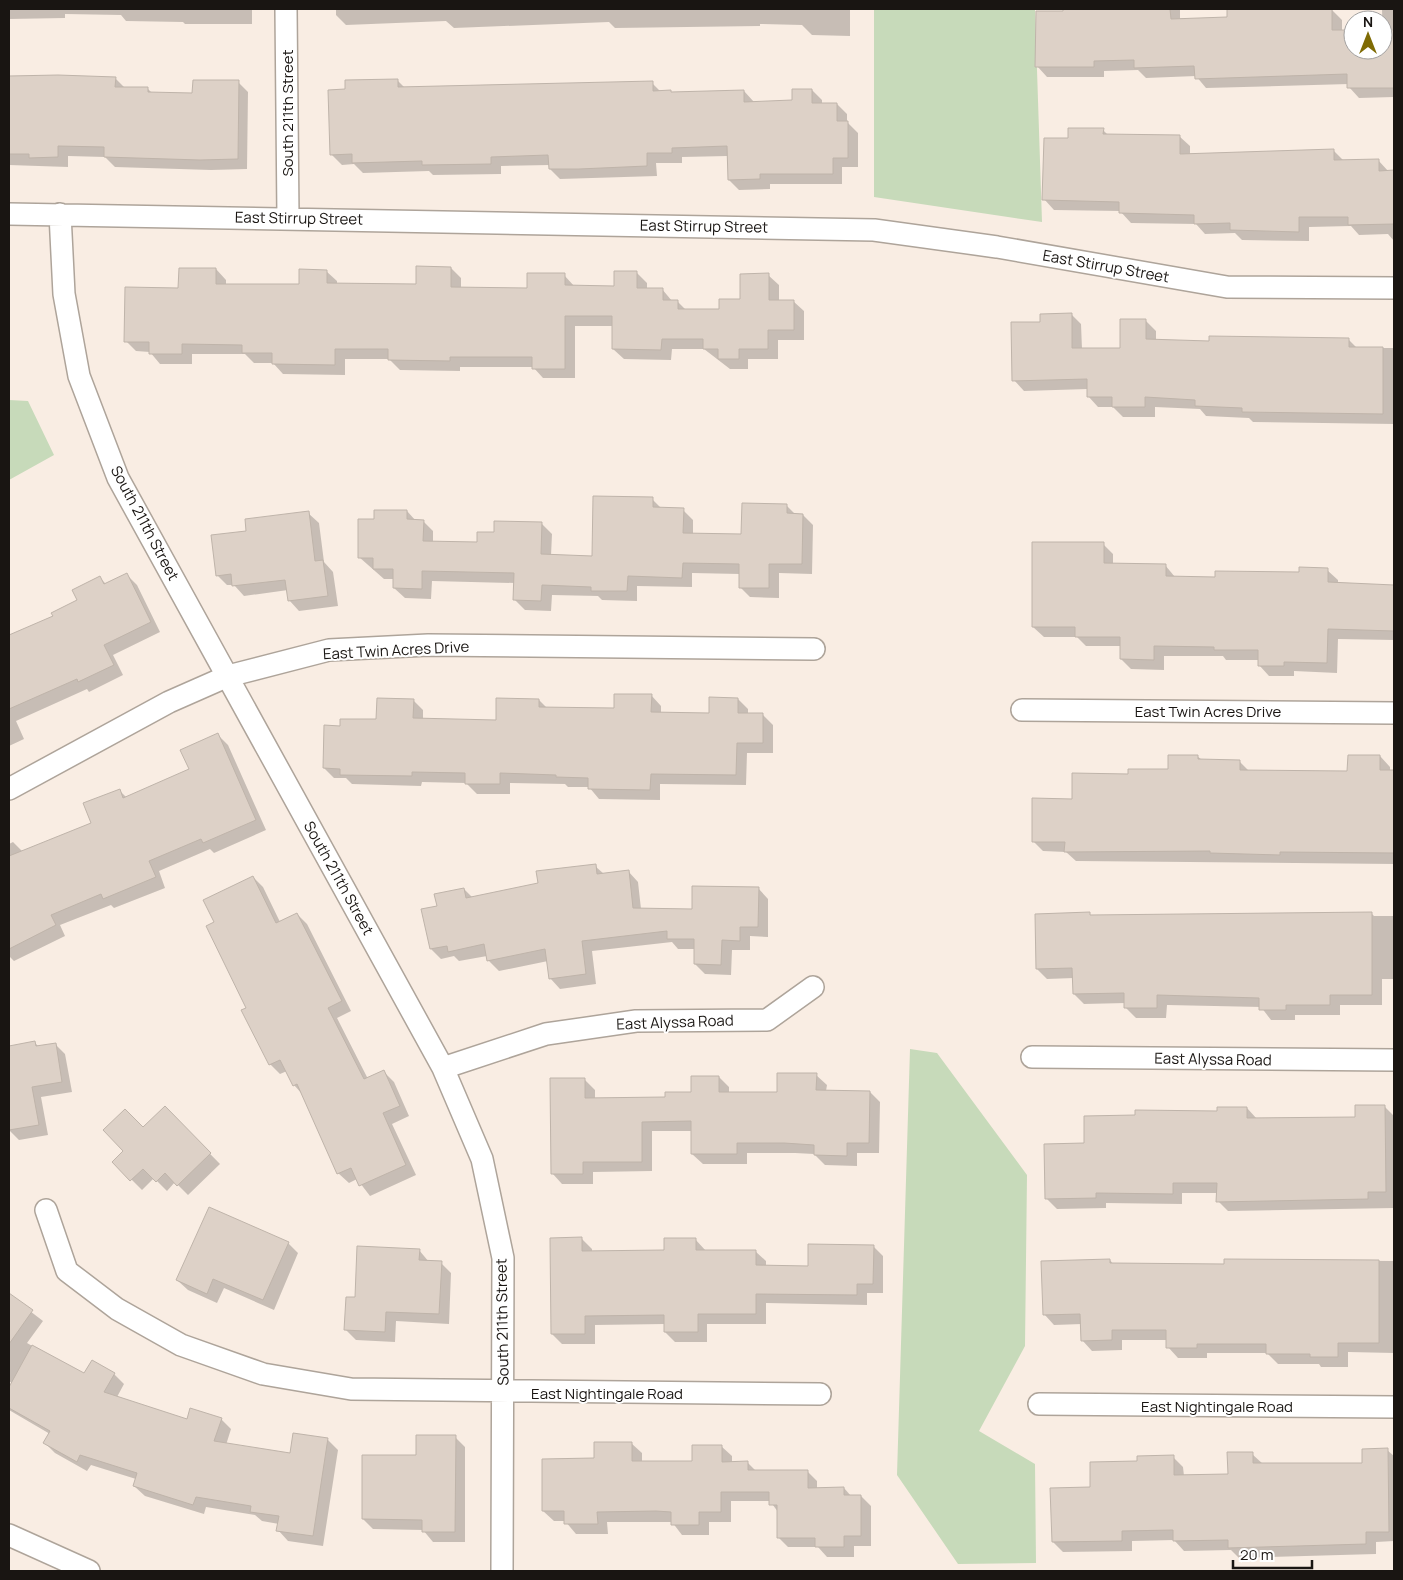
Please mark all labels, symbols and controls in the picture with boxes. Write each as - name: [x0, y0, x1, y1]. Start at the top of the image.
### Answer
- north arrow: [1343, 10, 1393, 60]
- text: N: [1363, 12, 1373, 31]
- street label: South 211th Street: [277, 49, 298, 177]
- street label: East Stirrup Street: [235, 206, 363, 230]
- street label: East Stirrup Street: [640, 214, 768, 238]
- street label: East Stirrup Street: [1041, 245, 1171, 287]
- street label: South 211th Street: [106, 462, 184, 584]
- street label: East Twin Acres Drive: [322, 636, 470, 664]
- street label: East Twin Acres Drive: [1135, 701, 1281, 722]
- street label: South 211th Street: [299, 817, 379, 939]
- street label: East Alyssa Road: [616, 1009, 734, 1035]
- street label: East Alyssa Road: [1154, 1047, 1272, 1071]
- street label: South 211th Street: [490, 1258, 514, 1386]
- street label: East Nightingale Road: [531, 1383, 683, 1404]
- street label: East Nightingale Road: [1141, 1396, 1293, 1417]
- scale bar: [1233, 1538, 1312, 1570]
- text: 20 m: [1240, 1544, 1273, 1565]

